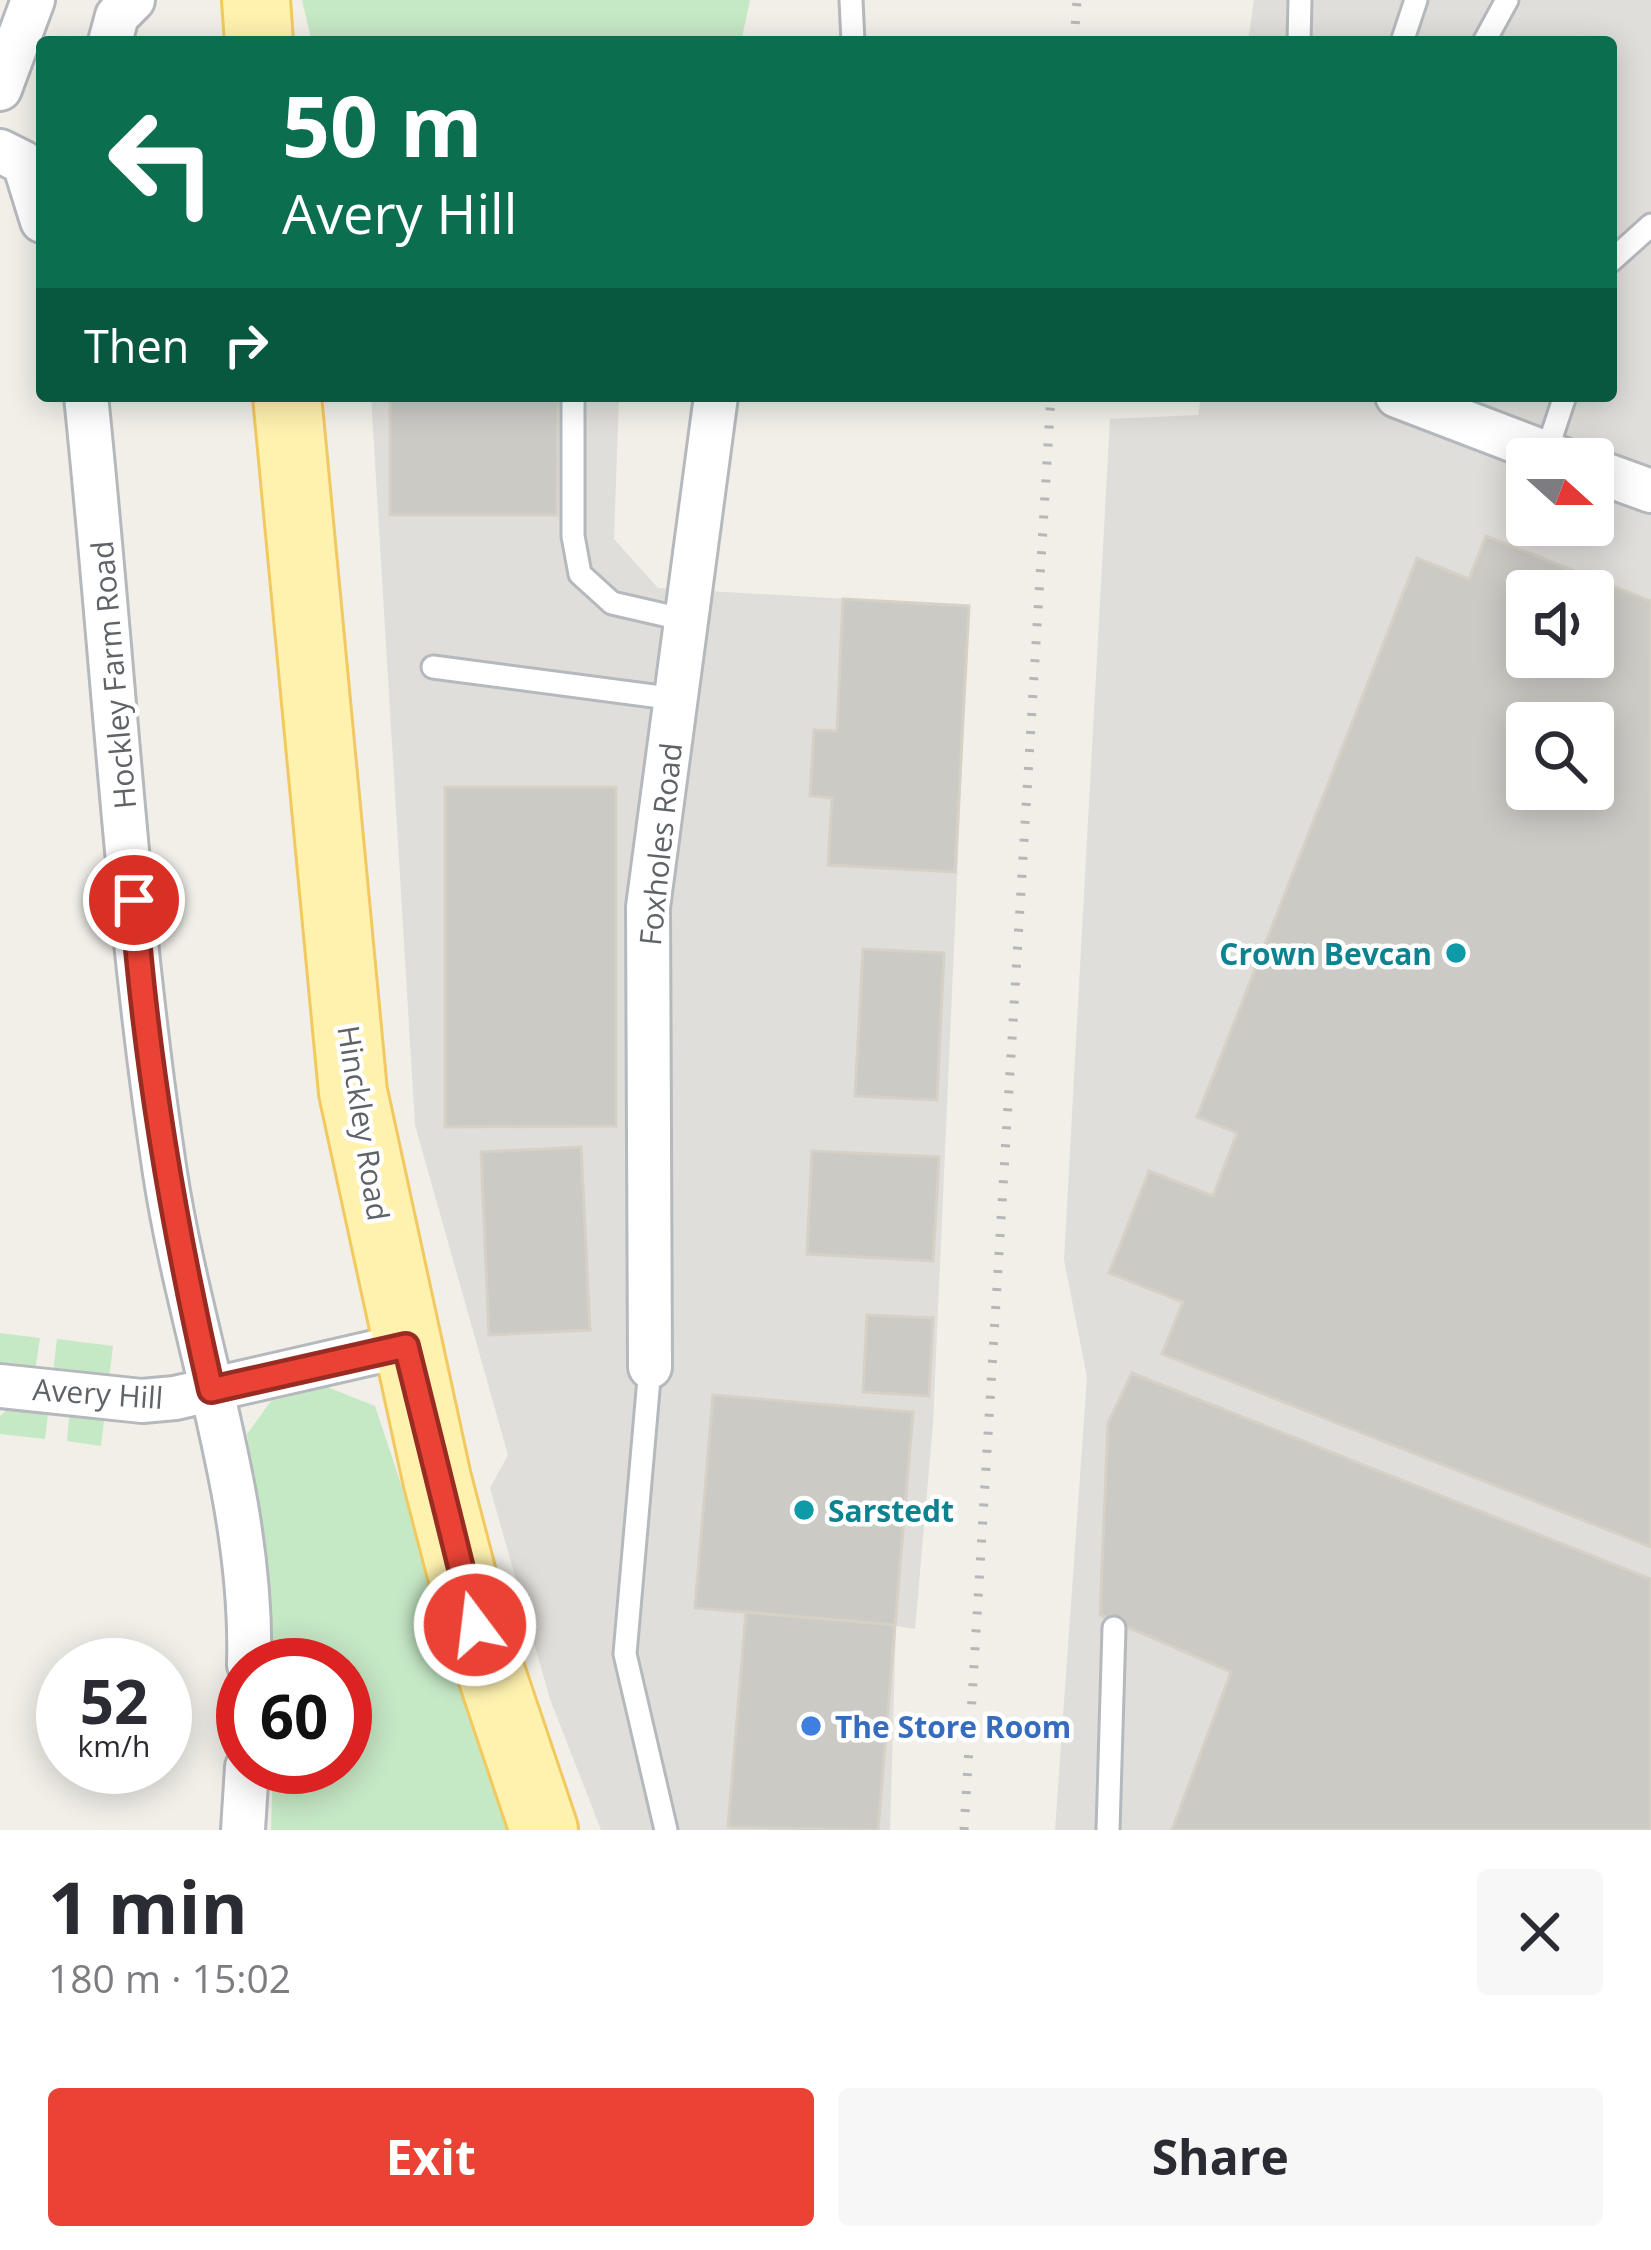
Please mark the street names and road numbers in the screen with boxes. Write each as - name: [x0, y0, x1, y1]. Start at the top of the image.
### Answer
- street label: Hockley Farm Road: [81, 539, 145, 811]
- street label: Foxholes Road: [629, 741, 691, 947]
- street label: Hinckley Road: [328, 1022, 400, 1224]
- street label: Avery Hill: [31, 1368, 165, 1418]

